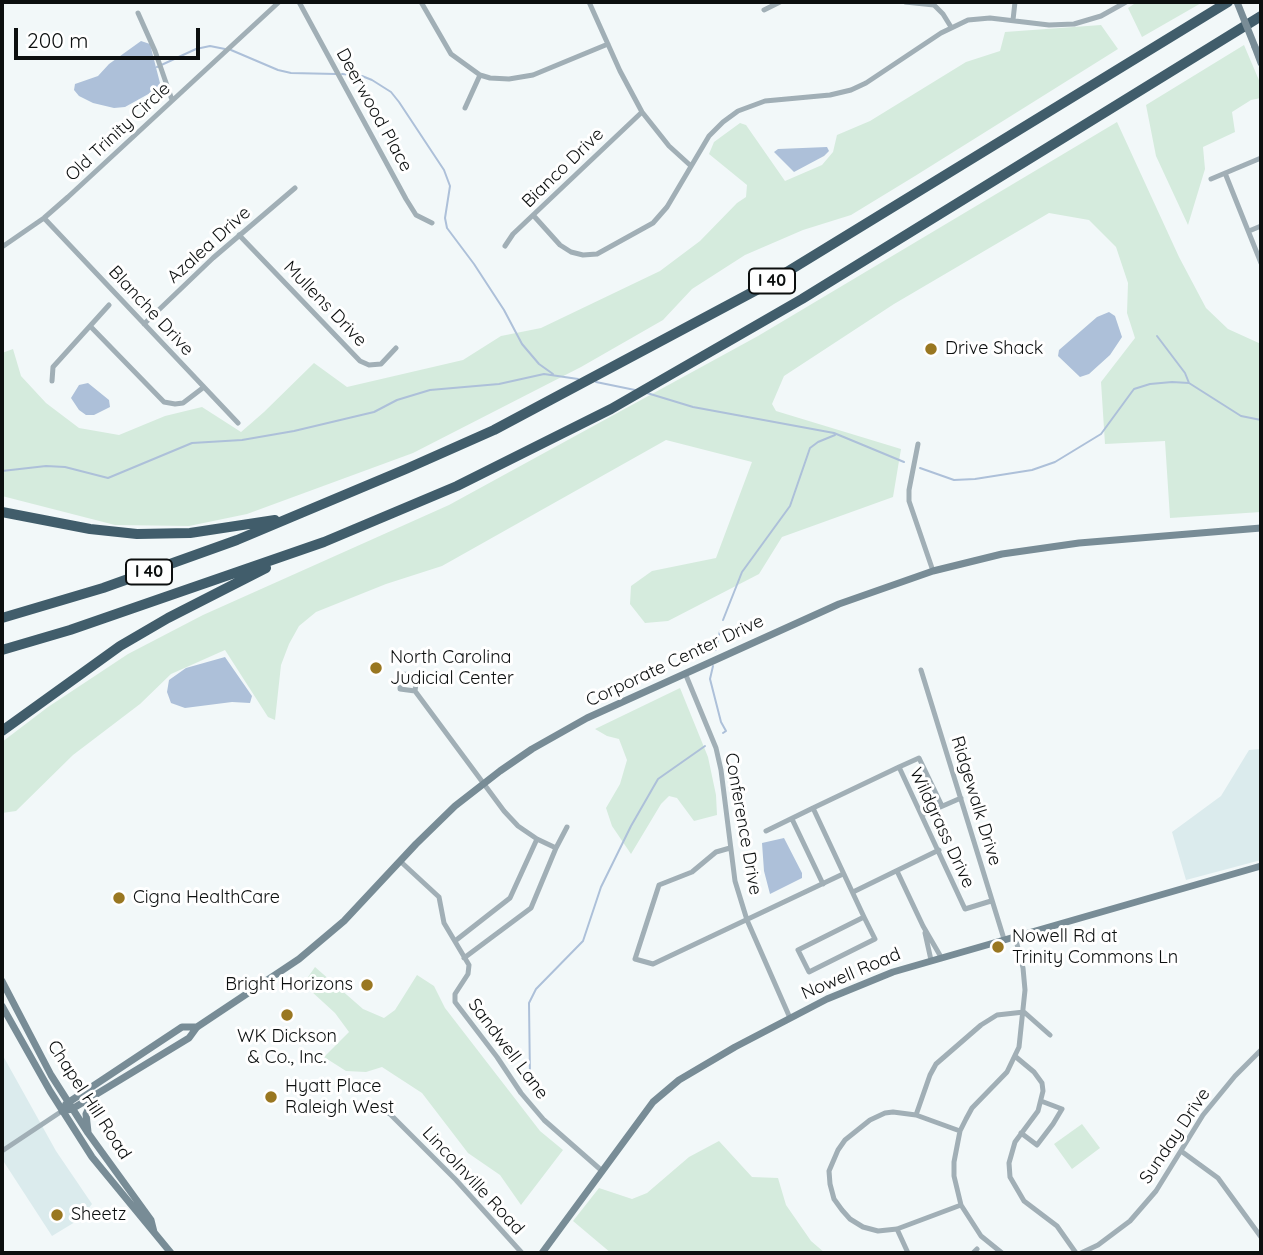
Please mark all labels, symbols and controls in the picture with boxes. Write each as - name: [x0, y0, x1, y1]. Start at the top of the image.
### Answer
- scale bar: [18, 14, 203, 58]
- text: 200 m: [27, 27, 89, 53]
- street label: Deerwood Place: [331, 45, 417, 175]
- street label: Old Trinity Circle: [61, 78, 175, 186]
- street label: Bianco Drive: [518, 124, 608, 212]
- street label: Azalea Drive: [163, 202, 255, 288]
- street label: Mullens Drive: [279, 257, 371, 351]
- street label: Blanche Drive: [104, 262, 198, 360]
- road number: I 40: [749, 268, 795, 294]
- place label: Drive Shack: [945, 338, 1043, 360]
- marker: Drive Shack: [923, 341, 939, 357]
- road number: I 40: [126, 559, 172, 584]
- street label: Corporate Center Drive: [583, 610, 767, 712]
- place label: North Carolina Judicial Center: [390, 647, 514, 690]
- marker: North Carolina Judicial Center: [368, 660, 384, 676]
- street label: Ridgewalk Drive: [946, 734, 1006, 868]
- street label: Conference Drive: [720, 751, 766, 897]
- street label: Wildgrass Drive: [905, 764, 979, 892]
- place label: Cigna HealthCare: [133, 887, 280, 909]
- marker: Cigna HealthCare: [111, 890, 127, 906]
- place label: Nowell Rd at Trinity Commons Ln: [1012, 926, 1178, 968]
- marker: Nowell Rd at Trinity Commons Ln: [990, 939, 1006, 955]
- street label: Nowell Road: [798, 943, 904, 1005]
- place label: Bright Horizons: [225, 974, 353, 996]
- marker: Bright Horizons: [359, 977, 375, 993]
- street label: Sandwell Lane: [463, 994, 553, 1104]
- marker: WK Dickson & Co., Inc.: [279, 1007, 295, 1023]
- place label: WK Dickson & Co., Inc.: [237, 1026, 337, 1068]
- street label: Chapel Hill Road: [42, 1036, 136, 1164]
- place label: Hyatt Place Raleigh West: [285, 1076, 394, 1118]
- street label: Sunday Drive: [1135, 1084, 1215, 1188]
- marker: Hyatt Place Raleigh West: [263, 1089, 279, 1105]
- street label: Lincolnville Road: [417, 1123, 529, 1239]
- place label: Sheetz: [71, 1204, 126, 1226]
- marker: Sheetz: [49, 1207, 65, 1223]

